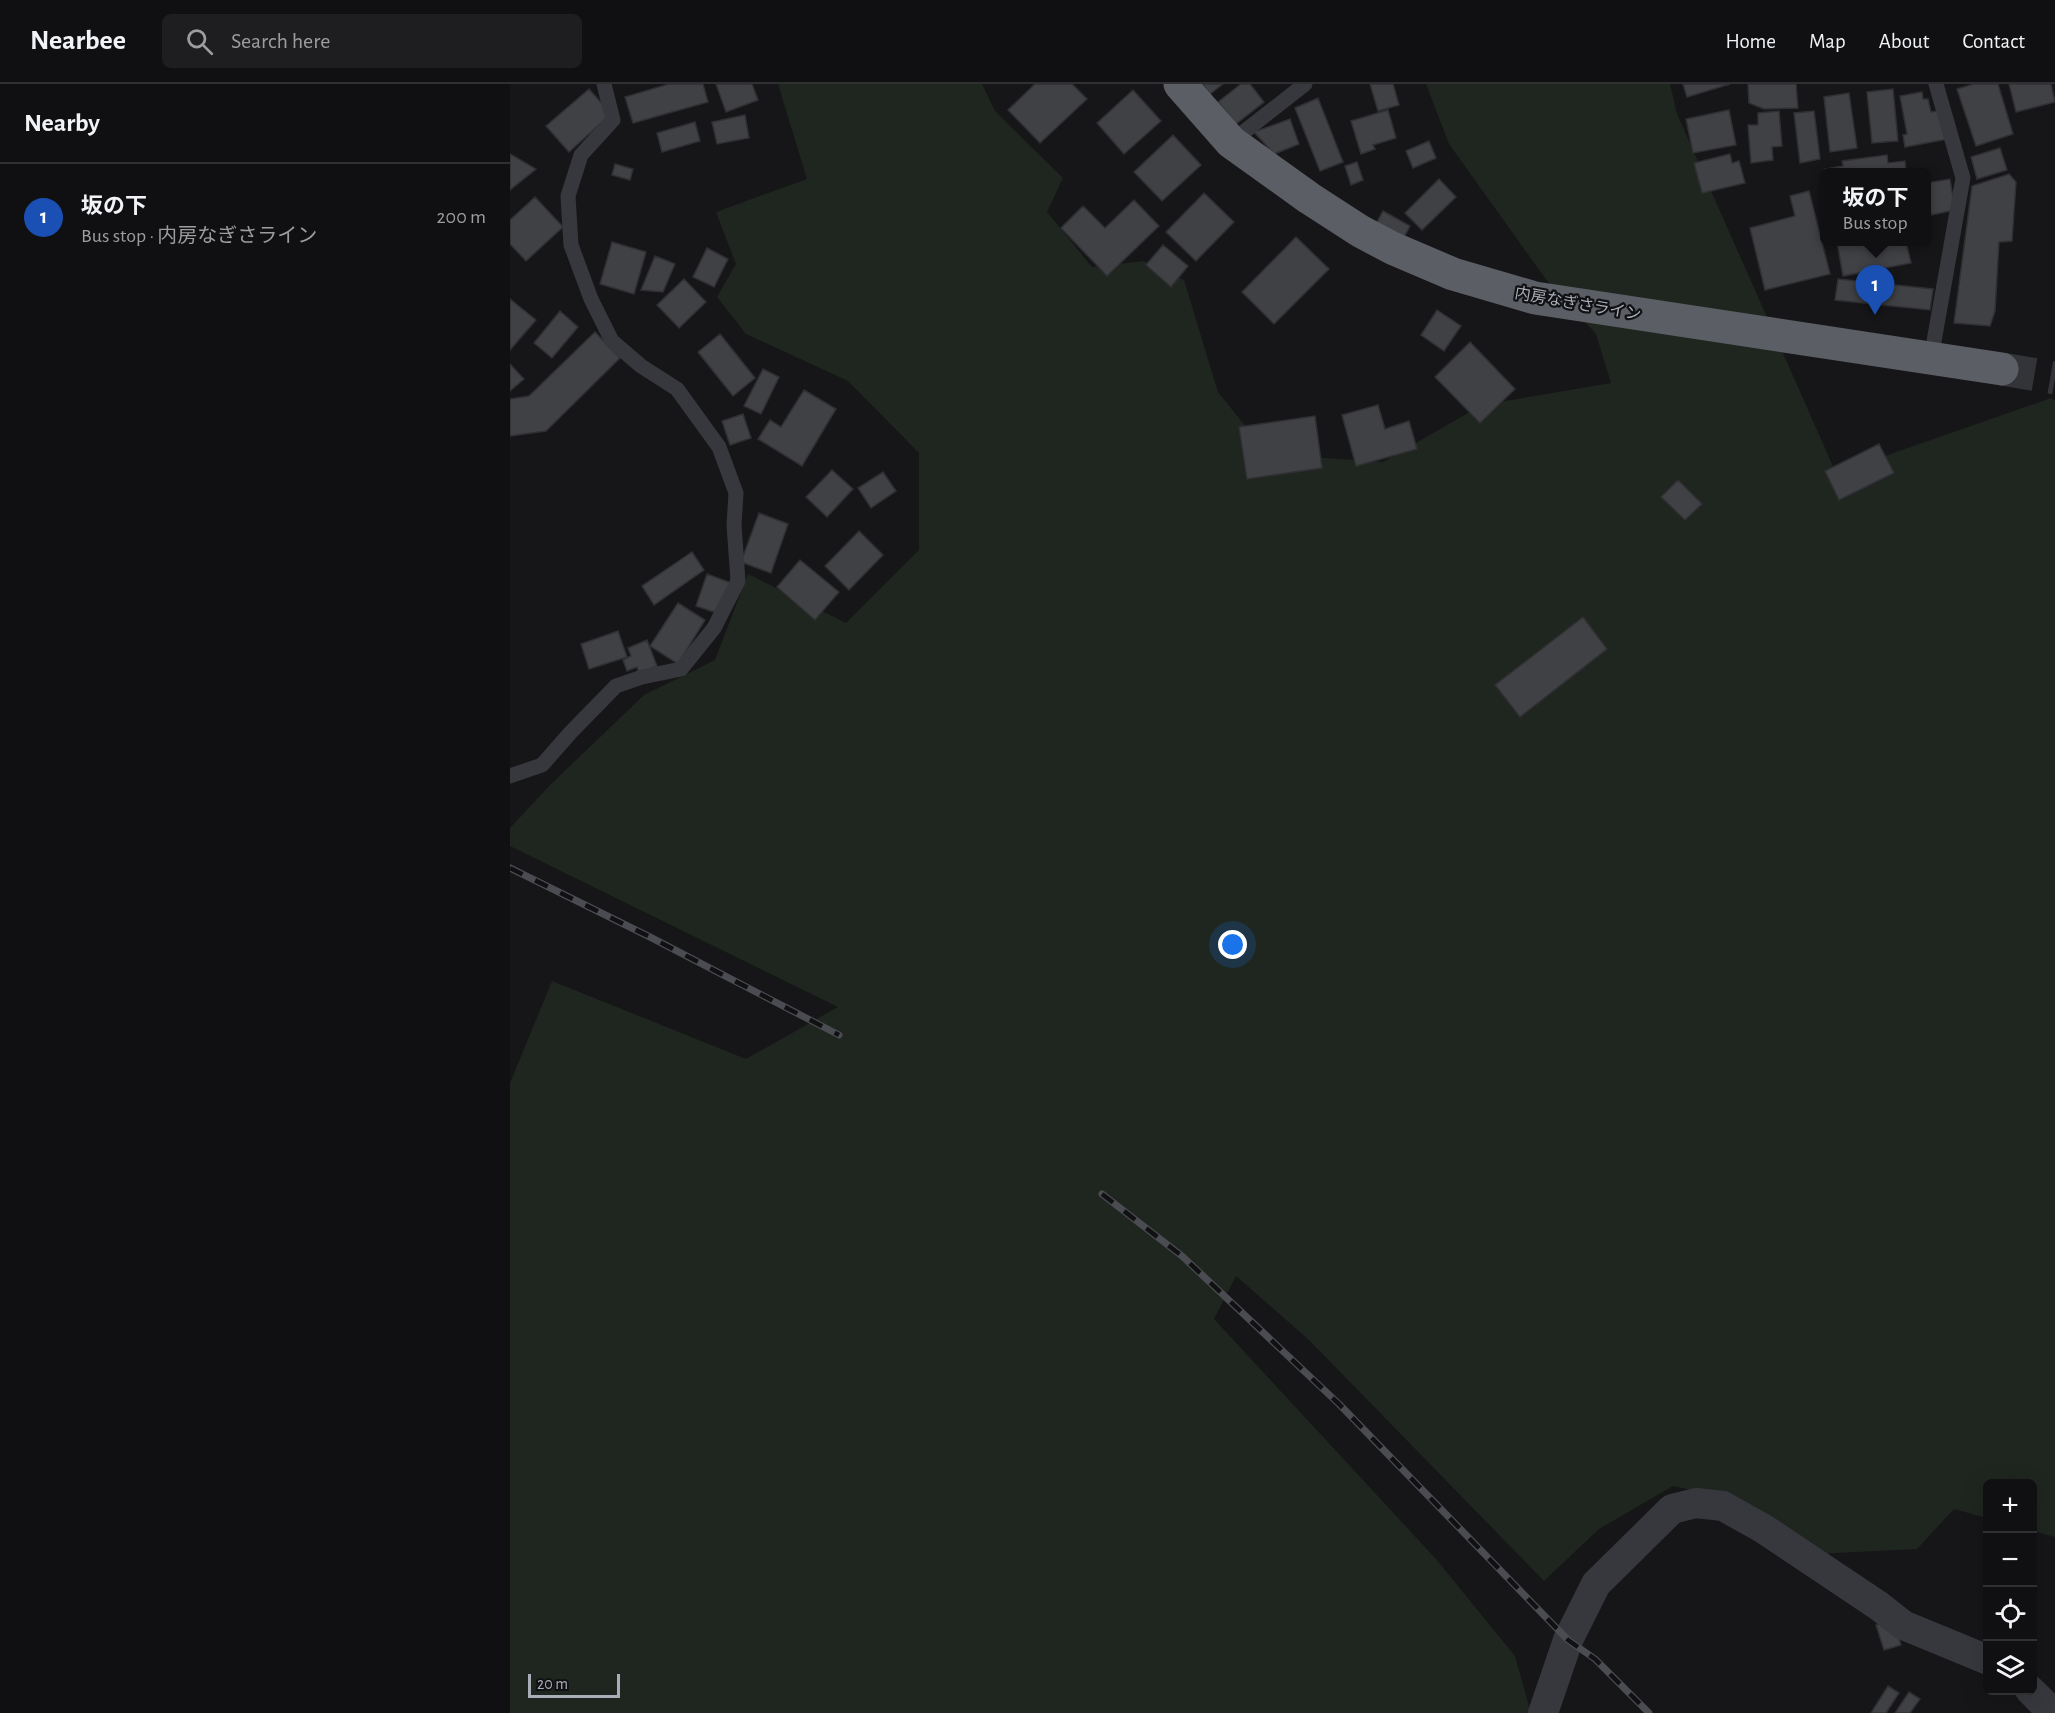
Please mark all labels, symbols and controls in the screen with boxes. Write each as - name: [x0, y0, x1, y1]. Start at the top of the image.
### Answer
- search box: [162, 14, 582, 68]
- icon: search: [183, 25, 216, 58]
- text: Nearbee: [30, 27, 126, 55]
- text: Search here: [231, 30, 330, 52]
- text: Home: [1725, 31, 1776, 52]
- text: Map: [1809, 31, 1846, 52]
- text: About: [1879, 31, 1929, 52]
- text: Contact: [1962, 31, 2025, 52]
- text: Nearby: [24, 110, 100, 136]
- popup: [1820, 168, 1931, 246]
- text: 坂の下: [1842, 187, 1909, 209]
- text: 坂の下: [81, 195, 147, 217]
- text: 1: [40, 207, 47, 227]
- text: 200 m: [436, 207, 486, 227]
- text: Bus stop: [1842, 213, 1908, 233]
- text: Bus stop · 内房なぎさライン: [81, 226, 317, 246]
- pin: 1: [1856, 266, 1894, 315]
- street label: 内房なぎさライン: [1513, 284, 1642, 323]
- your location: [1218, 930, 1247, 959]
- map controls: [1983, 1479, 2037, 1695]
- button: +: [1983, 1479, 2037, 1533]
- button: −: [1983, 1533, 2037, 1587]
- button: locate: [1983, 1587, 2037, 1641]
- button: layers: [1983, 1641, 2037, 1695]
- scale bar: [528, 1671, 620, 1698]
- text: 20 m: [537, 1676, 568, 1692]

